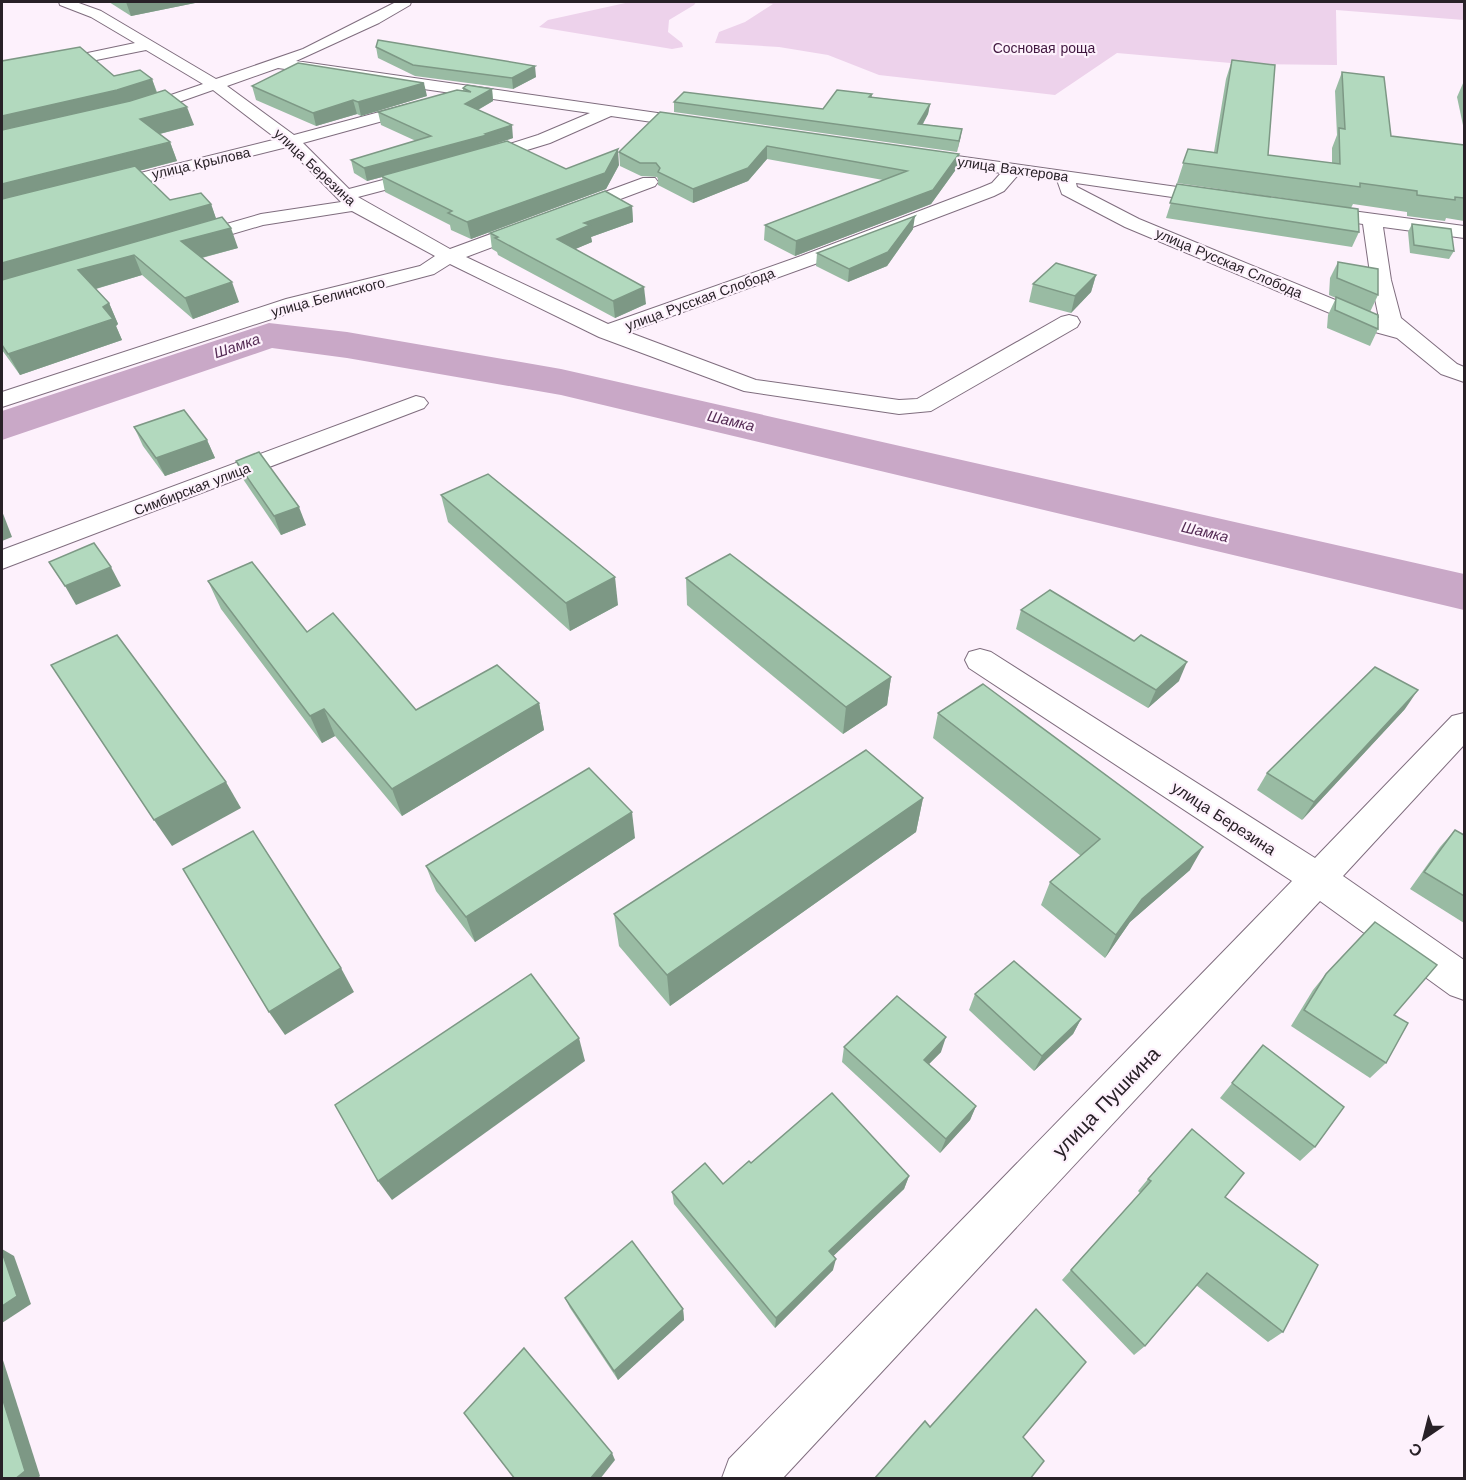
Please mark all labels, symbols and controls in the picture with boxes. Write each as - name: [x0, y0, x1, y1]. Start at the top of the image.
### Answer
- park label: Сосновая роща: [993, 40, 1096, 56]
- street label: улица Березина: [271, 125, 359, 209]
- street label: улица Крылова: [150, 144, 252, 182]
- street label: улица Вахтерова: [956, 153, 1070, 185]
- street label: улица Русская Слобода: [1153, 225, 1305, 301]
- street label: улица Русская Слобода: [623, 264, 777, 333]
- street label: улица Белинского: [269, 274, 387, 320]
- water label: Шамка: [211, 330, 263, 362]
- water label: Шамка: [706, 407, 756, 435]
- street label: Симбирская улица: [132, 459, 253, 519]
- water label: Шамка: [1180, 518, 1230, 546]
- street label: улица Березина: [1168, 778, 1279, 859]
- street label: улица Пушкина: [1047, 1041, 1165, 1162]
- north arrow: [1394, 1408, 1454, 1468]
- text: С: [1405, 1439, 1426, 1461]

